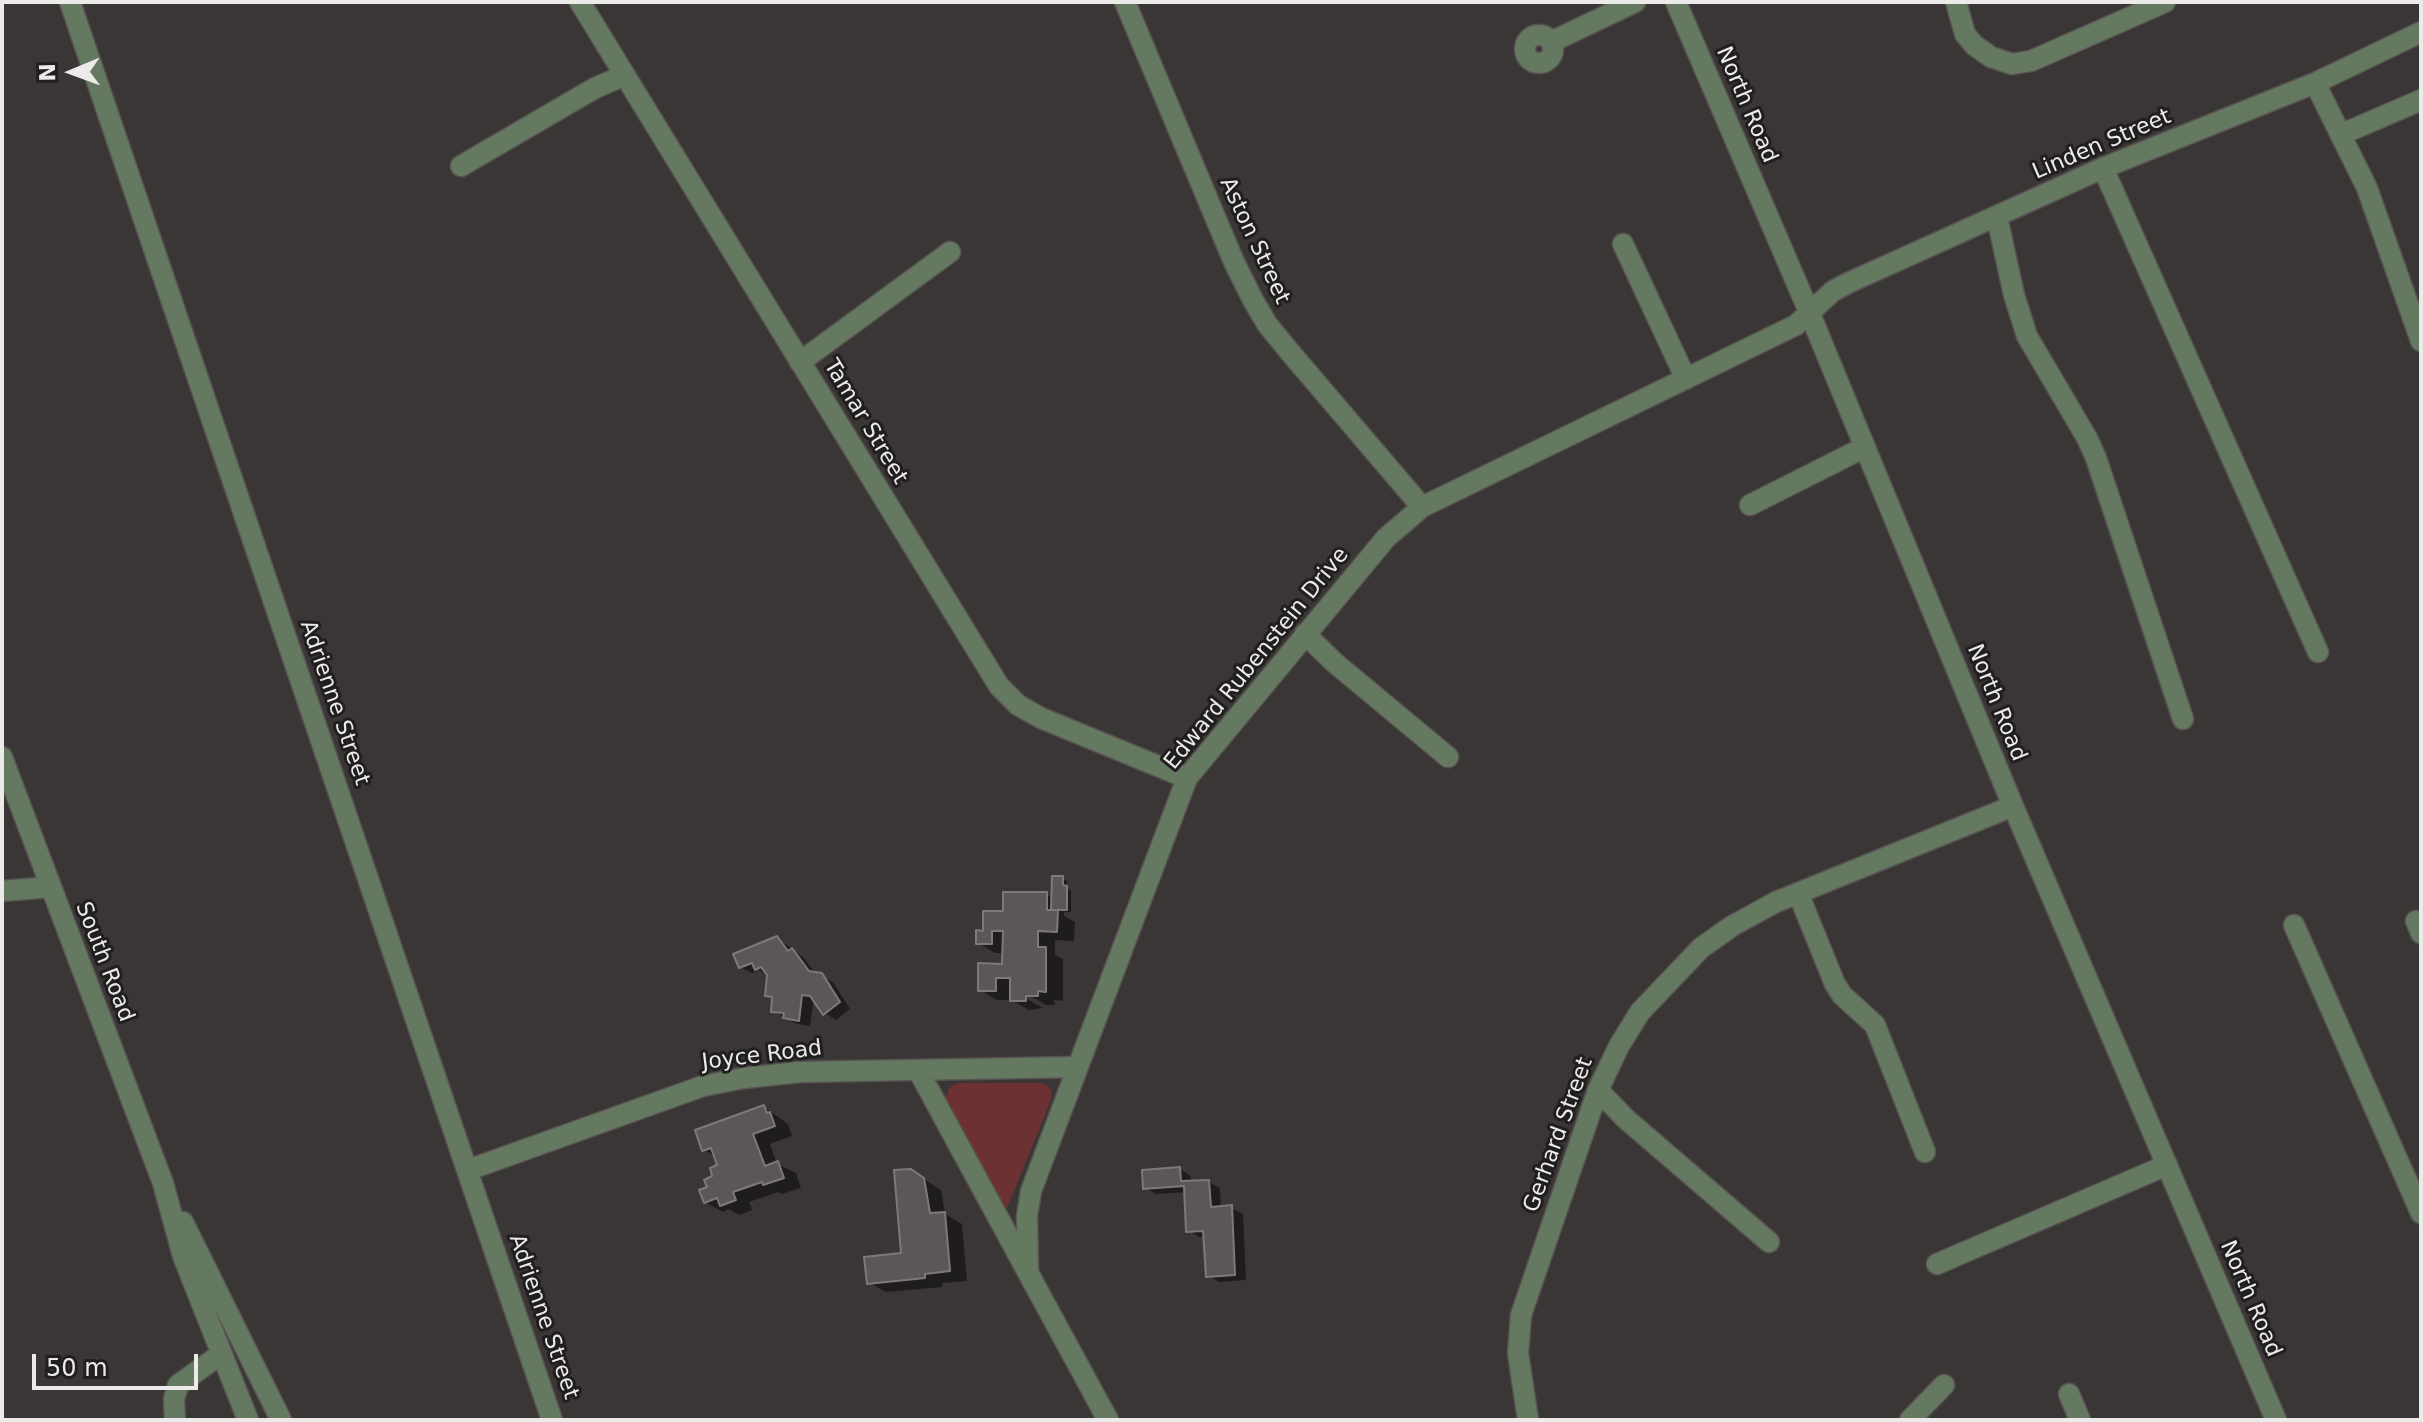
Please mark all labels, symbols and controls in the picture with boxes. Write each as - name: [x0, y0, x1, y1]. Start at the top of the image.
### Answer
- north arrow: [32, 32, 112, 112]
- street label: North Road: [1710, 43, 1782, 167]
- text: N: [35, 63, 60, 82]
- street label: Linden Street: [2029, 104, 2175, 186]
- street label: Aston Street: [1213, 174, 1295, 308]
- street label: Tamar Street: [817, 355, 913, 489]
- street label: Edward Rubenstein Drive: [1159, 543, 1355, 775]
- street label: Adrienne Street: [293, 617, 375, 789]
- street label: North Road: [1961, 641, 2031, 765]
- street label: South Road: [69, 898, 139, 1026]
- street label: Joyce Road: [700, 1036, 824, 1076]
- street label: Gerhard Street: [1519, 1054, 1599, 1216]
- street label: Adrienne Street: [502, 1231, 584, 1403]
- street label: North Road: [2214, 1237, 2286, 1361]
- scale bar: [36, 1338, 202, 1388]
- text: 50 m: [46, 1354, 108, 1382]

